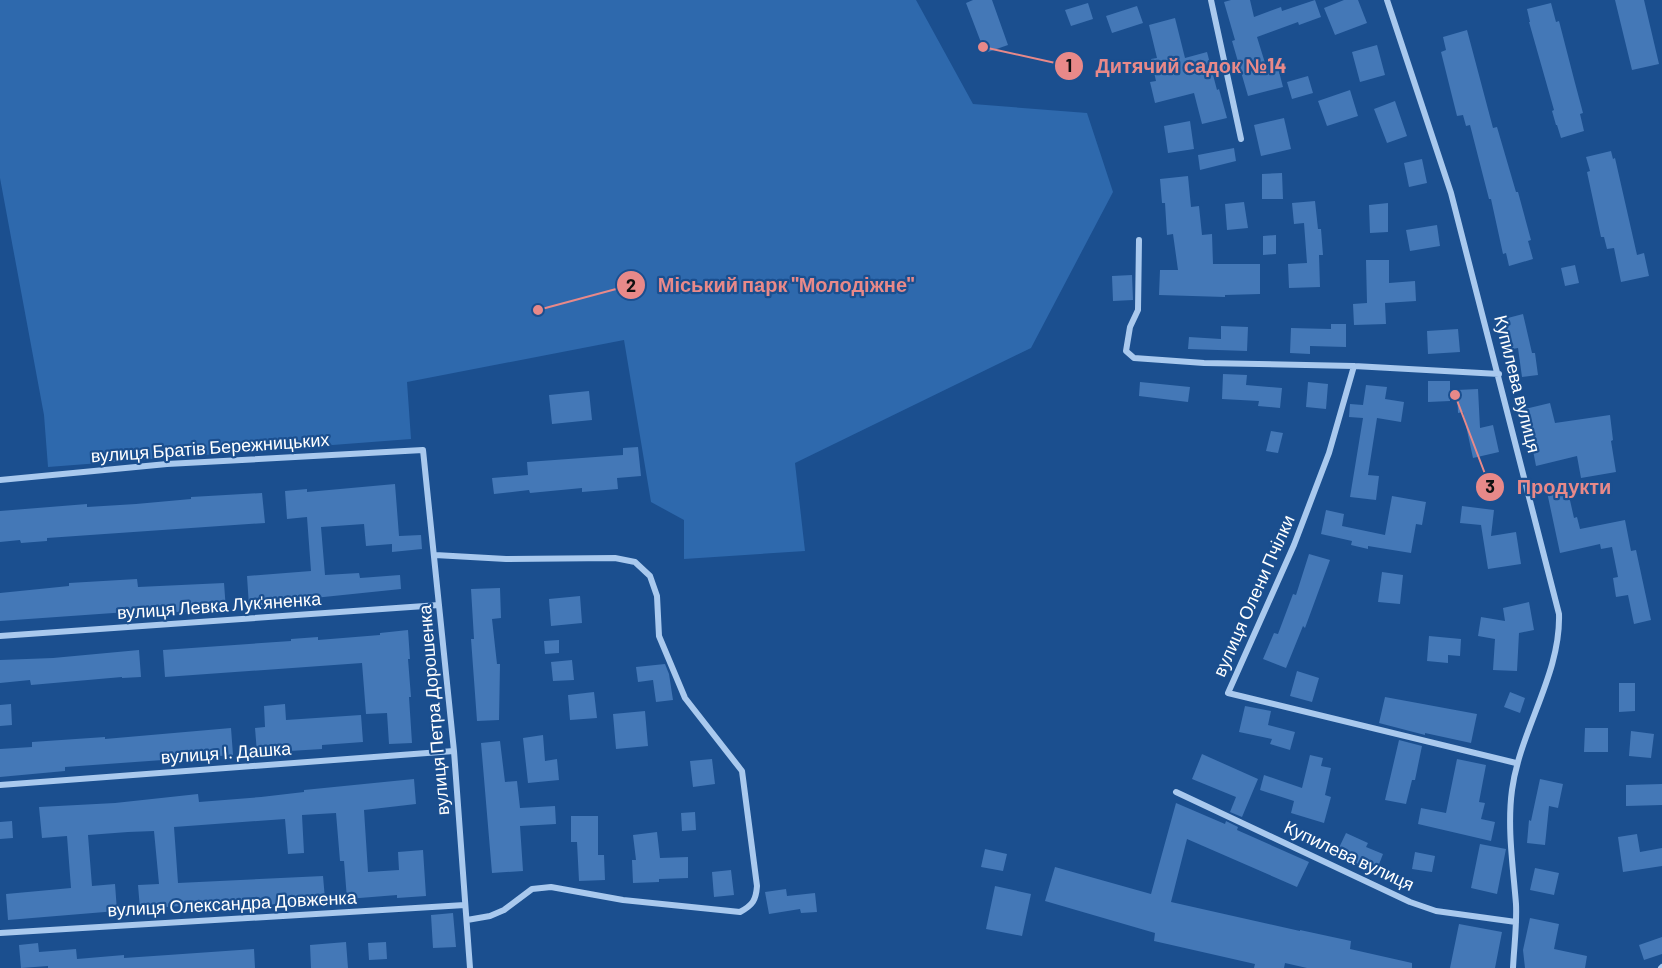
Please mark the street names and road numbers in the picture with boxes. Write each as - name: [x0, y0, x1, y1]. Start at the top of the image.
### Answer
- street label: Купилева вулиця: [1490, 313, 1546, 455]
- street label: вулиця Братів Бережницьких: [90, 428, 330, 466]
- street label: вулиця Олени Пчілки: [1208, 511, 1299, 680]
- street label: вулиця Левка Лук'яненка: [116, 587, 323, 623]
- street label: вулиця Петра Дорошенка: [413, 603, 453, 816]
- street label: вулиця І. Дашка: [160, 736, 293, 768]
- street label: Купилева вулиця: [1281, 815, 1418, 895]
- street label: вулиця Олександра Довженка: [107, 885, 358, 921]

